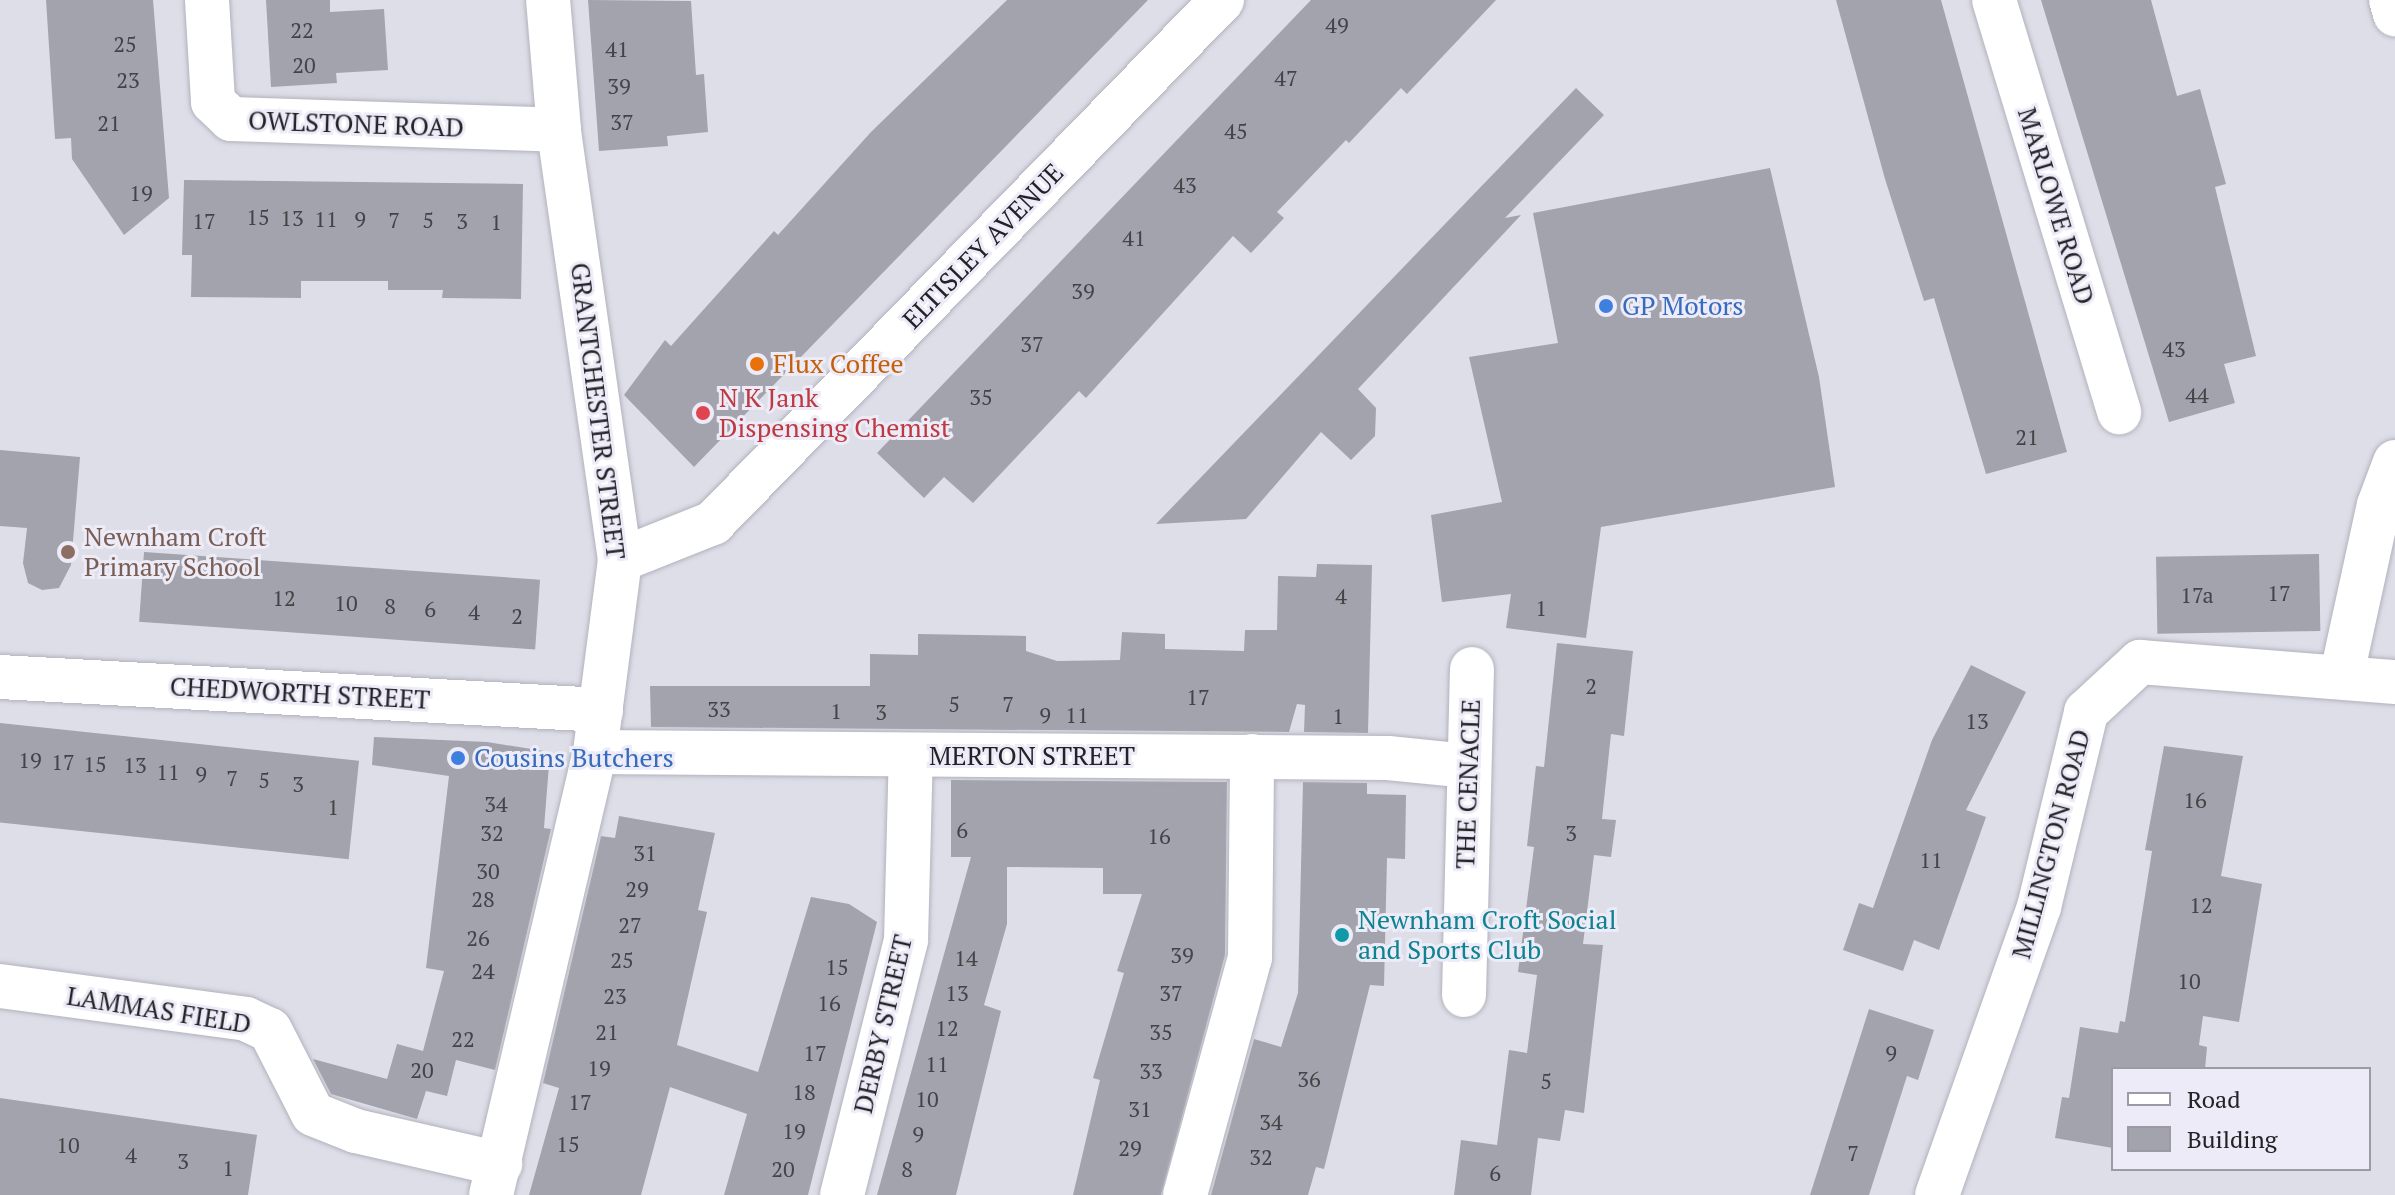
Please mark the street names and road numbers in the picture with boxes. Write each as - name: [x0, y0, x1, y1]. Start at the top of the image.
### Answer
- street label: MARLOWE ROAD: [2011, 104, 2101, 308]
- street label: OWLSTONE ROAD: [248, 105, 464, 143]
- street label: ELTISLEY AVENUE: [896, 157, 1070, 335]
- street label: GRANTCHESTER STREET: [564, 261, 632, 561]
- street label: CHEDWORTH STREET: [169, 671, 431, 715]
- street label: THE CENACLE: [1449, 699, 1487, 869]
- street label: MILLINGTON ROAD: [2005, 726, 2097, 962]
- street label: MERTON STREET: [929, 740, 1135, 772]
- street label: DERBY STREET: [847, 932, 919, 1116]
- street label: LAMMAS FIELD: [65, 980, 253, 1040]

